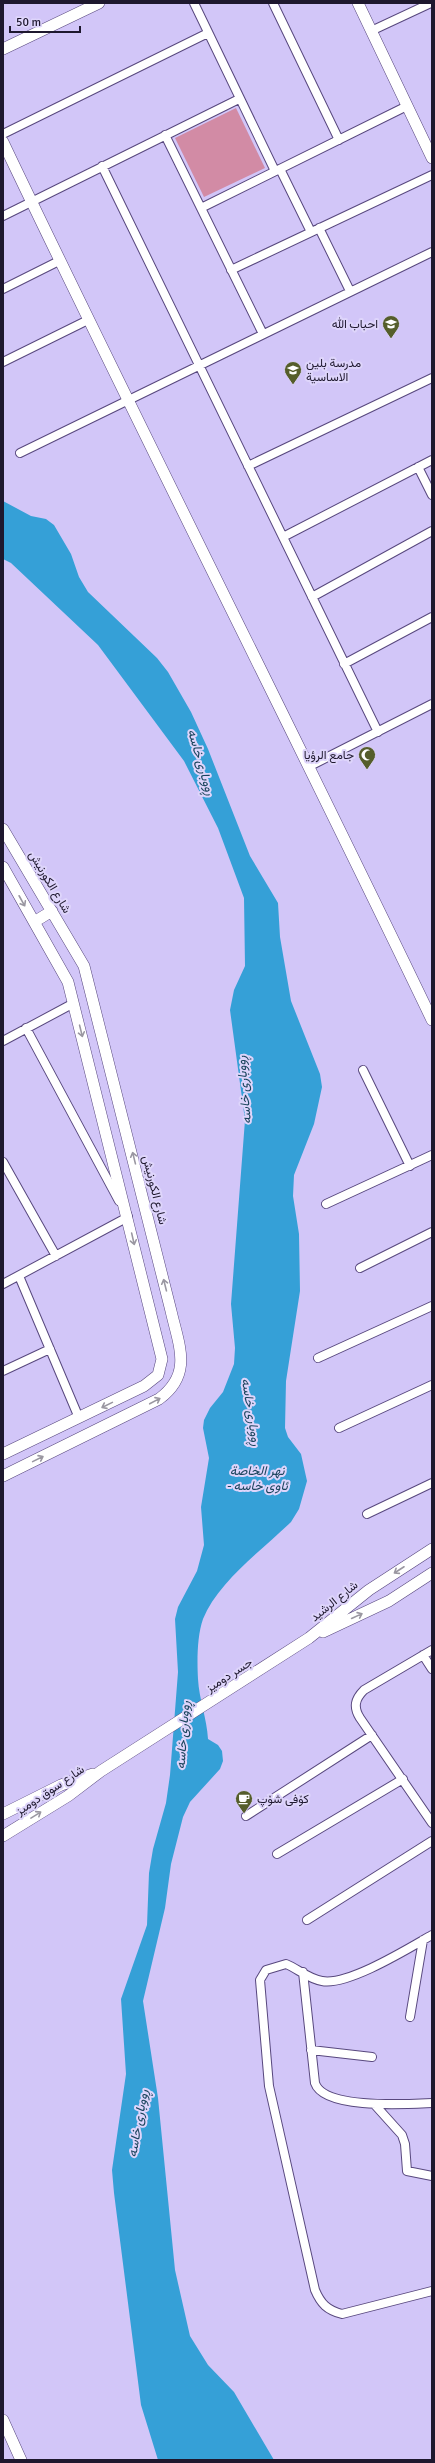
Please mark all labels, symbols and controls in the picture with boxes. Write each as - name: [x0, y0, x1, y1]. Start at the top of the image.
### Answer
- scale bar: [10, 8, 80, 34]
- text: 50 m: [16, 15, 41, 30]
- school or university icon: احباب الله: [381, 314, 401, 339]
- place label: احباب الله: [332, 317, 378, 332]
- place label: مدرسة بلين الاساسية: [306, 356, 361, 385]
- school or university icon: مدرسة بلين الاساسية: [283, 360, 303, 385]
- water label: ڕووباری خاسە: [181, 727, 218, 799]
- mosque icon: جامع الرؤيا: [357, 745, 377, 770]
- place label: جامع الرؤيا: [304, 748, 354, 764]
- street label: شارع الكورنيش: [24, 848, 74, 917]
- one-way arrow: [19, 895, 27, 907]
- one-way arrow: [78, 1024, 85, 1037]
- water label: ڕووباری خاسە: [233, 1054, 258, 1125]
- one-way arrow: [130, 1152, 137, 1165]
- street label: شارع الكورنيش: [138, 1154, 170, 1226]
- one-way arrow: [130, 1232, 138, 1245]
- one-way arrow: [161, 1278, 168, 1291]
- water label: ڕووباری خاسە: [235, 1377, 264, 1448]
- one-way arrow: [148, 1397, 160, 1405]
- one-way arrow: [101, 1401, 113, 1409]
- one-way arrow: [32, 1455, 44, 1462]
- water label: نهر الخاصة - ئاوی خاسە: [226, 1463, 289, 1494]
- one-way arrow: [394, 1566, 405, 1574]
- street label: شارع الرشيد: [307, 1578, 362, 1626]
- one-way arrow: [351, 1612, 363, 1619]
- street label: جسر دوميز: [202, 1655, 255, 1697]
- water label: ڕووباری خاسە: [173, 1700, 196, 1770]
- street label: شارع سوق دوميز: [12, 1762, 88, 1820]
- cafe icon: کۆفی شۆپ: [234, 1789, 254, 1814]
- place label: کۆفی شۆپ: [257, 1792, 309, 1807]
- one-way arrow: [30, 1811, 42, 1819]
- water label: ڕووباری خاسە: [124, 2087, 155, 2159]

